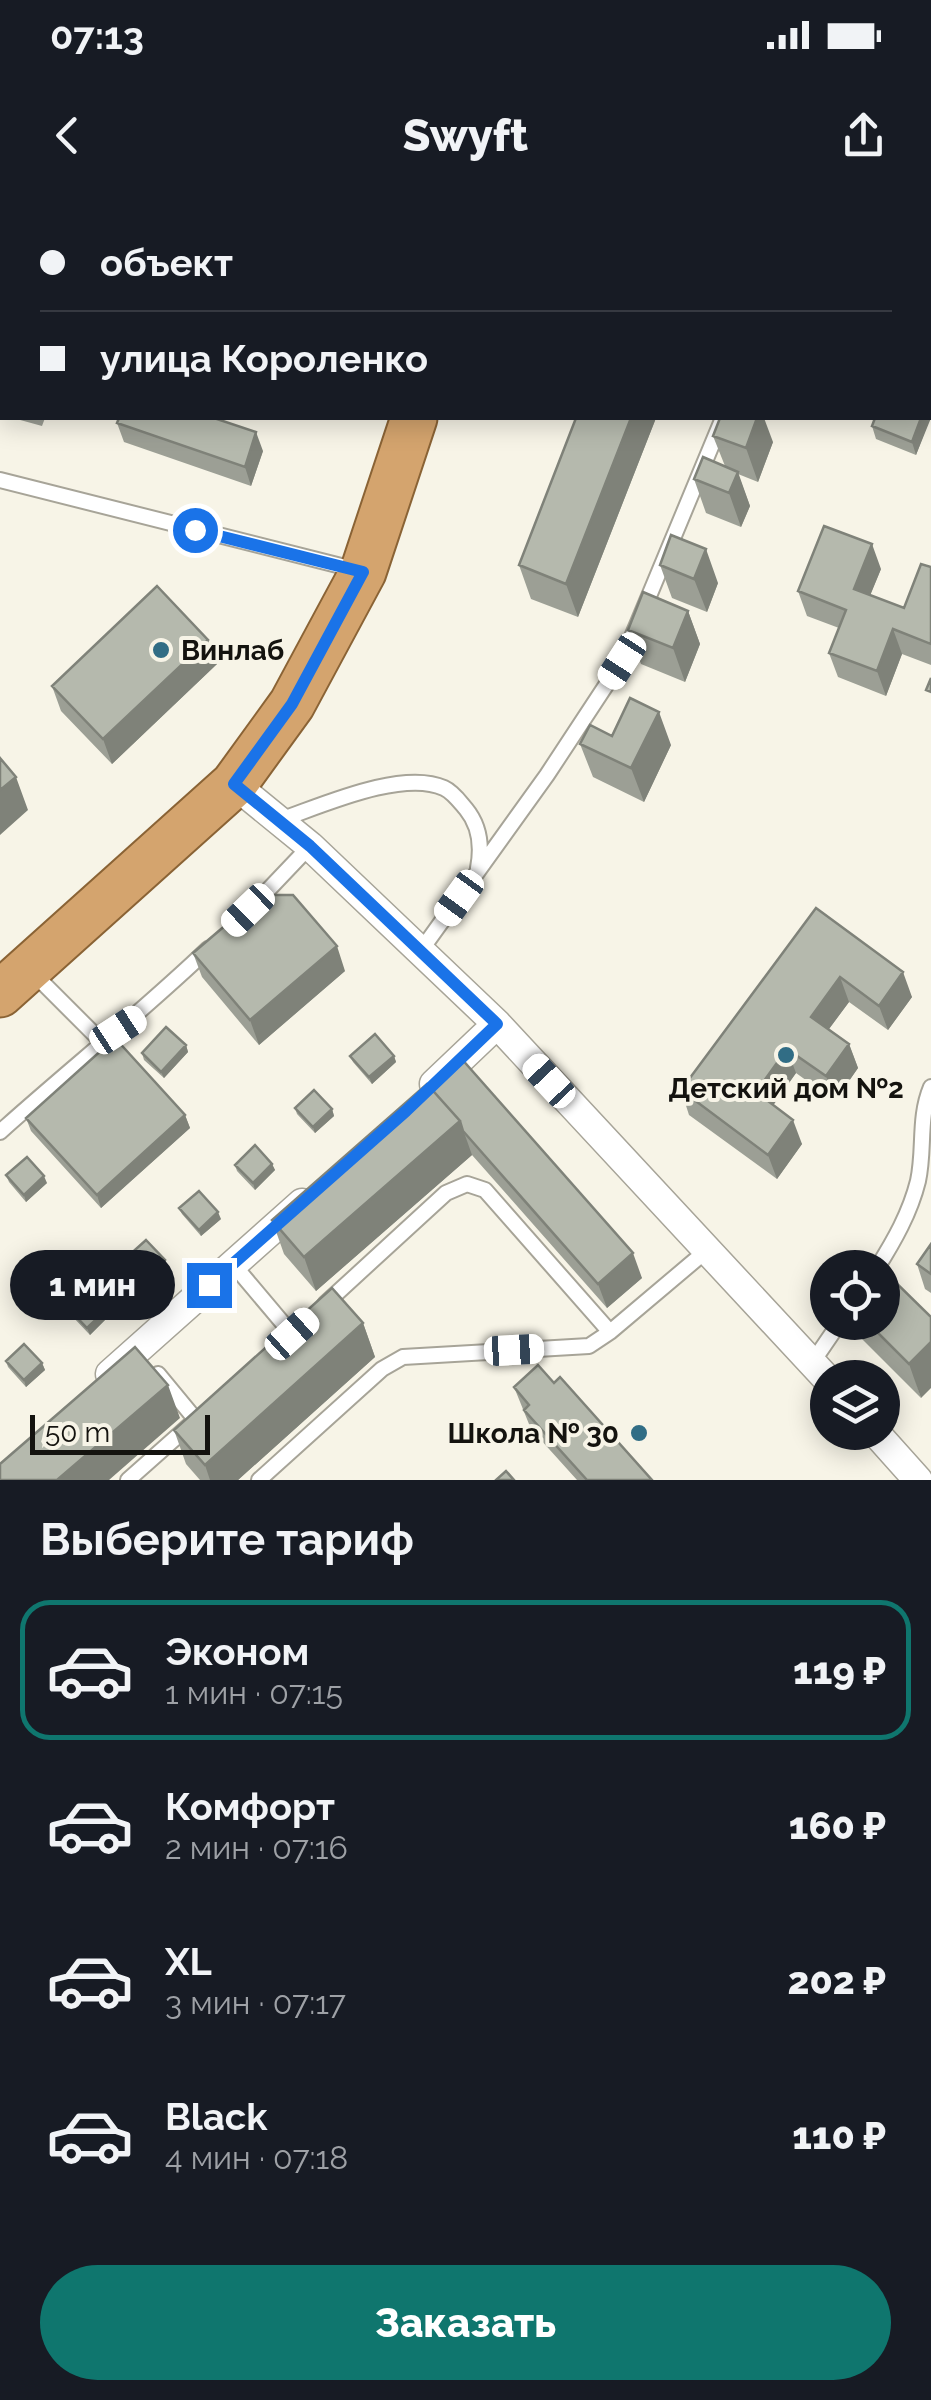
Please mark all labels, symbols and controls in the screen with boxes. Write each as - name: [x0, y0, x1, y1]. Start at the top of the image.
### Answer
- text: 07:13: [50, 13, 144, 58]
- icon: back: [40, 108, 95, 163]
- icon: share: [836, 108, 891, 163]
- text: Swyft: [403, 109, 528, 162]
- text: объект: [100, 240, 233, 285]
- text: улица Короленко: [100, 336, 428, 381]
- route start: [173, 508, 218, 553]
- car: [593, 628, 651, 694]
- place label: Винлаб: [181, 634, 284, 667]
- marker: Винлаб: [150, 639, 172, 661]
- car: [429, 865, 489, 931]
- car: [216, 878, 280, 942]
- car: [85, 1001, 151, 1059]
- marker: Детский дом №2: [775, 1044, 797, 1066]
- car: [518, 1049, 580, 1113]
- place label: Детский дом №2: [668, 1072, 904, 1105]
- callout: 1 мин: [9, 1250, 174, 1320]
- map controls: [810, 1250, 900, 1450]
- button: locate: [810, 1250, 900, 1340]
- route end: [187, 1263, 232, 1308]
- text: 1 мин: [49, 1266, 136, 1303]
- car: [260, 1303, 324, 1365]
- car: [483, 1333, 545, 1367]
- button: layers: [810, 1360, 900, 1450]
- scale bar: [30, 1410, 210, 1454]
- text: 50 m: [45, 1416, 110, 1449]
- place label: Школа № 30: [448, 1417, 619, 1450]
- marker: Школа № 30: [628, 1422, 650, 1444]
- text: Выберите тариф: [40, 1513, 414, 1566]
- icon: car: [45, 1625, 135, 1715]
- text: Эконом: [165, 1629, 309, 1674]
- text: 119 ₽: [793, 1648, 886, 1693]
- text: 1 мин · 07:15: [165, 1674, 343, 1711]
- icon: car: [45, 1780, 135, 1870]
- text: Комфорт: [165, 1784, 335, 1829]
- text: 160 ₽: [789, 1803, 886, 1848]
- text: 2 мин · 07:16: [165, 1829, 348, 1866]
- icon: car: [45, 1935, 135, 2025]
- text: XL: [165, 1939, 212, 1984]
- text: 202 ₽: [787, 1958, 886, 2003]
- text: 3 мин · 07:17: [165, 1984, 346, 2021]
- icon: car: [45, 2090, 135, 2180]
- text: Black: [165, 2094, 267, 2139]
- text: 110 ₽: [792, 2113, 886, 2158]
- text: 4 мин · 07:18: [165, 2139, 348, 2176]
- button: Заказать: [40, 2265, 891, 2380]

